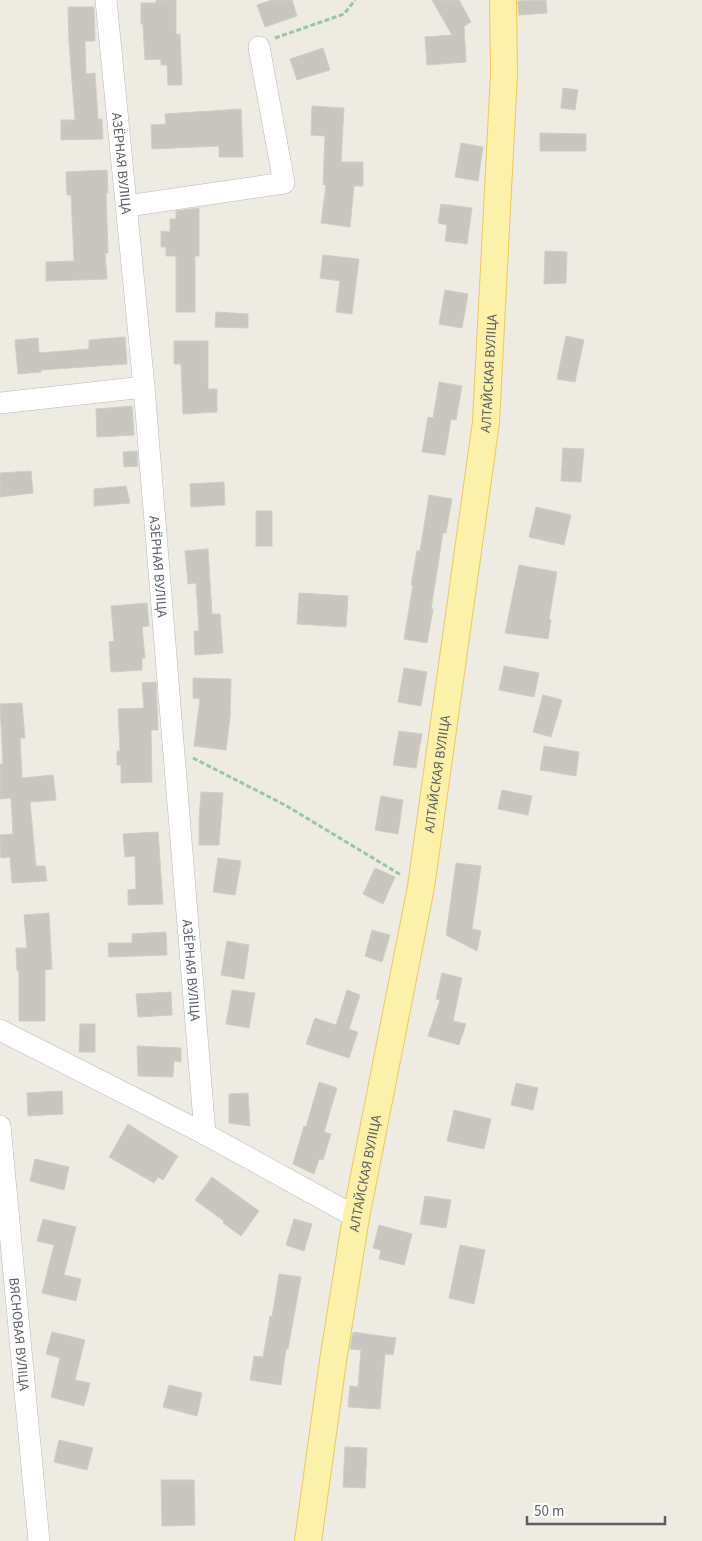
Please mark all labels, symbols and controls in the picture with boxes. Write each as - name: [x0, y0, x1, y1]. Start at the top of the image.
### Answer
- street label: АЗЁРНАЯ ВУЛІЦА: [106, 112, 136, 215]
- street label: АЛТАЙСКАЯ ВУЛІЦА: [476, 313, 503, 434]
- street label: АЗЁРНАЯ ВУЛІЦА: [144, 515, 172, 619]
- street label: АЛТАЙСКАЯ ВУЛІЦА: [420, 714, 456, 834]
- street label: АЗЁРНАЯ ВУЛІЦА: [177, 919, 205, 1022]
- street label: АЛТАЙСКАЯ ВУЛІЦА: [345, 1113, 387, 1233]
- street label: ВЯСНОВАЯ ВУЛІЦА: [3, 1277, 34, 1392]
- scale bar: [527, 1494, 664, 1526]
- text: 50 m: [534, 1501, 564, 1522]

